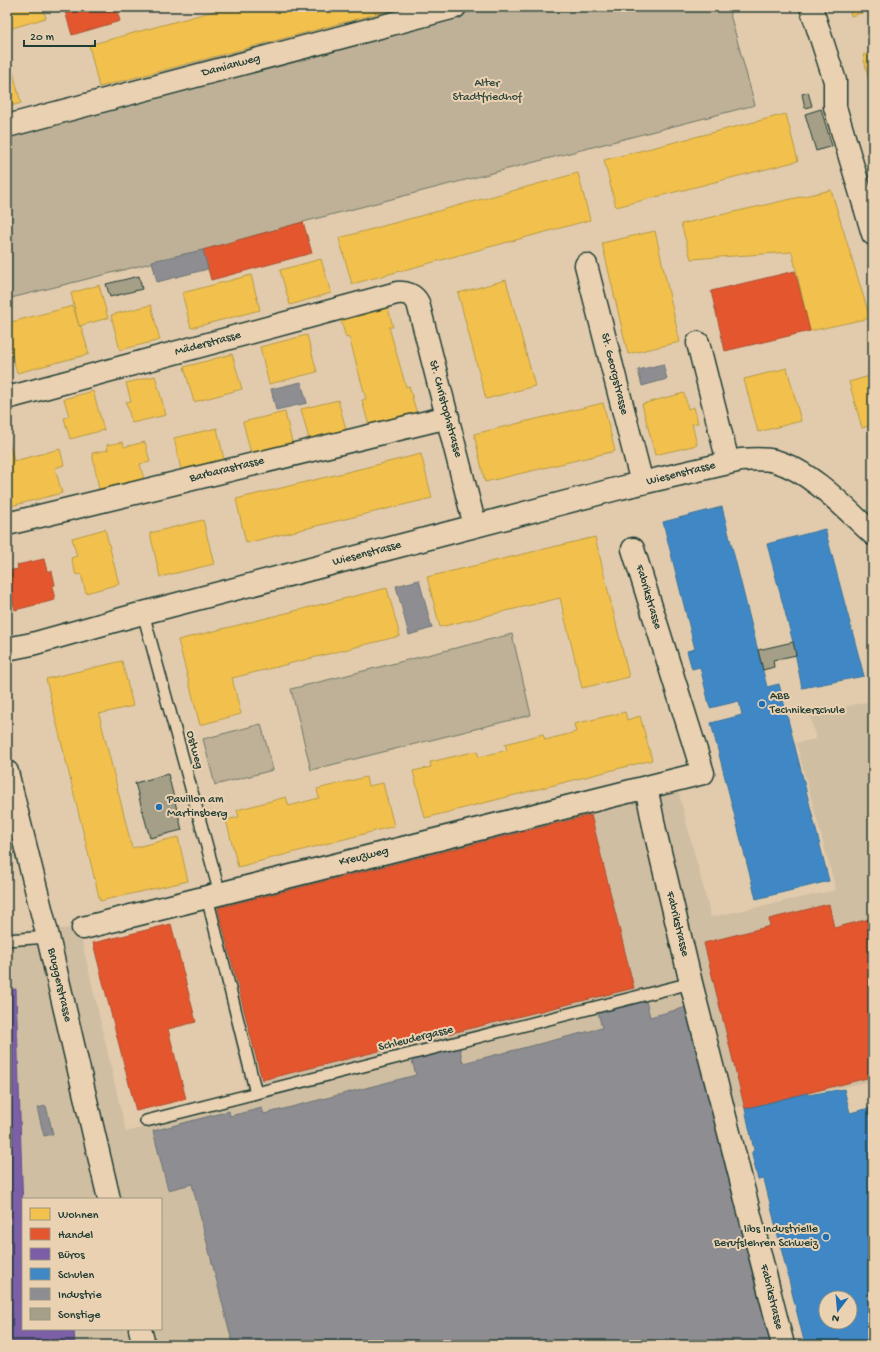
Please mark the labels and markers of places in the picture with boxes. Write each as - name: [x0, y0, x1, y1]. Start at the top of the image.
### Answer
- place label: ABB Technikerschule: [769, 690, 846, 718]
- marker: ABB Technikerschule: [757, 699, 767, 709]
- place label: Pavillon am Martinsberg: [166, 793, 228, 821]
- marker: Pavillon am Martinsberg: [154, 802, 164, 812]
- place label: libs Industrielle Berufslehren Schweiz: [713, 1223, 819, 1251]
- marker: libs Industrielle Berufslehren Schweiz: [821, 1232, 831, 1242]

